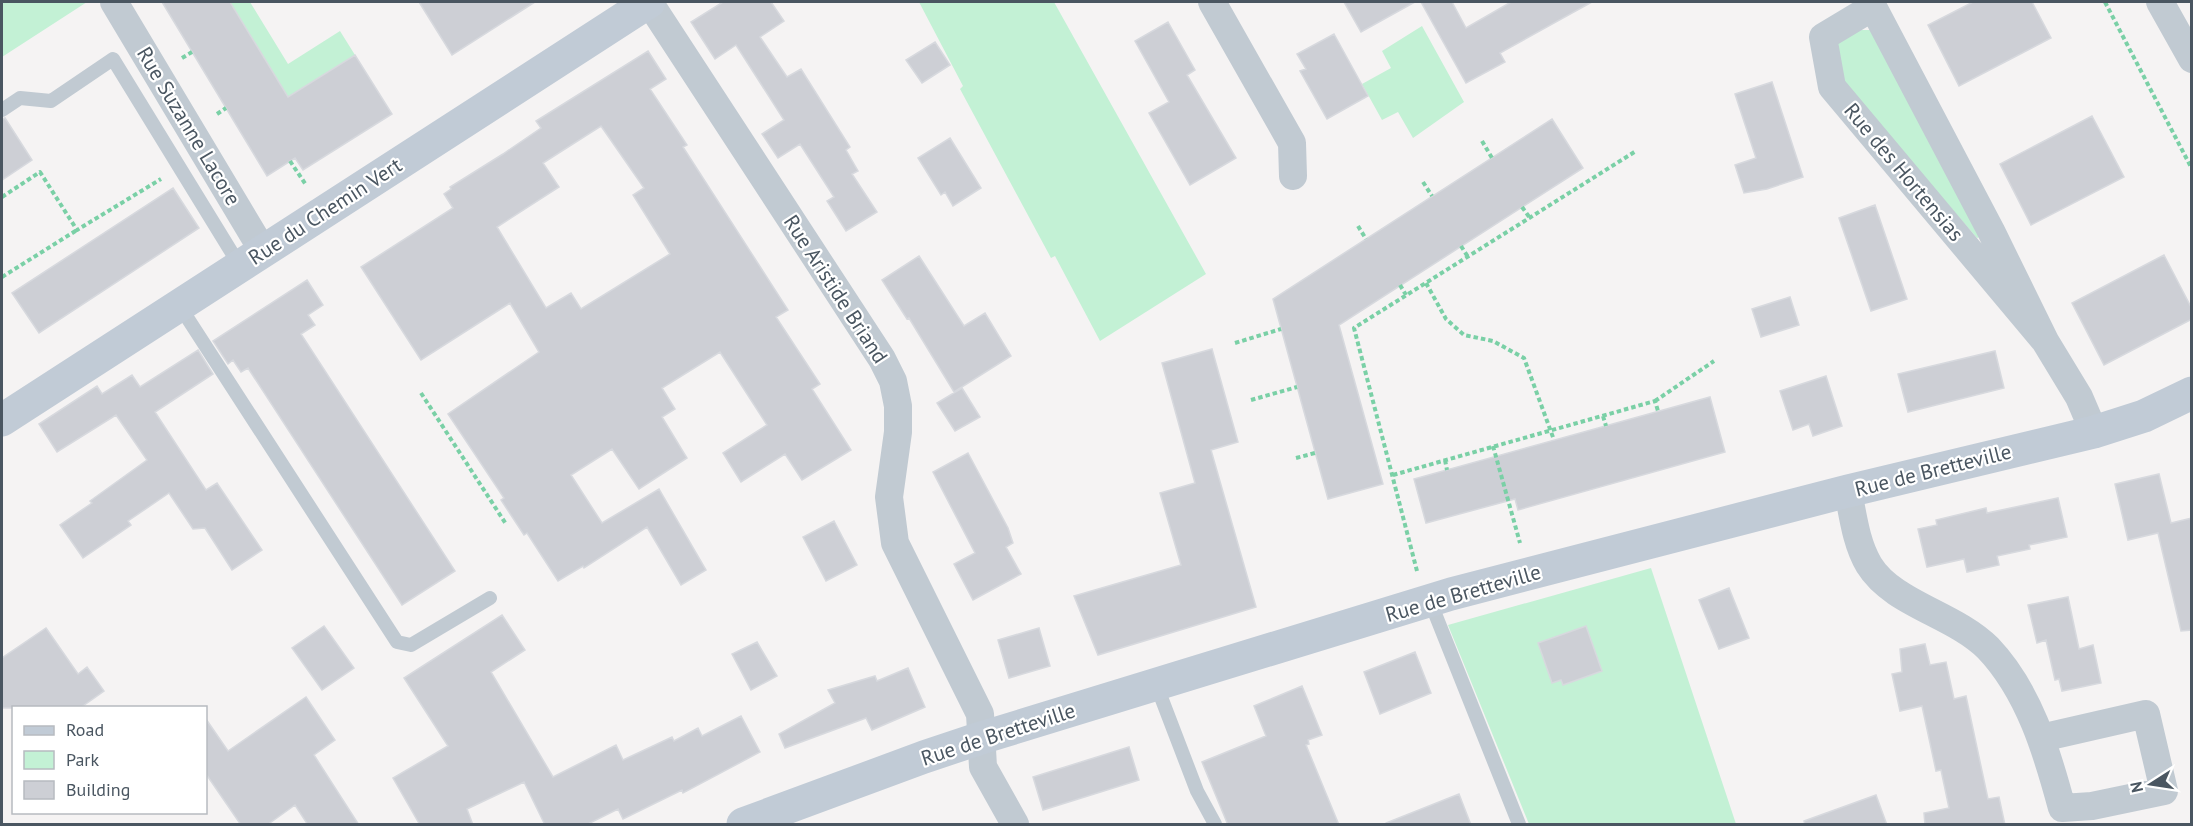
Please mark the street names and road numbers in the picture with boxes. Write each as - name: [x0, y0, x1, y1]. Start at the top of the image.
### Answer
- street label: Rue Suzanne Lacore: [131, 42, 247, 210]
- street label: Rue des Hortensias: [1838, 97, 1970, 247]
- street label: Rue du Chemin Vert: [243, 151, 407, 271]
- street label: Rue Aristide Briand: [778, 210, 894, 368]
- street label: Rue de Bretteville: [1852, 437, 2014, 503]
- street label: Rue de Bretteville: [1382, 558, 1544, 628]
- street label: Rue de Bretteville: [918, 696, 1078, 772]

